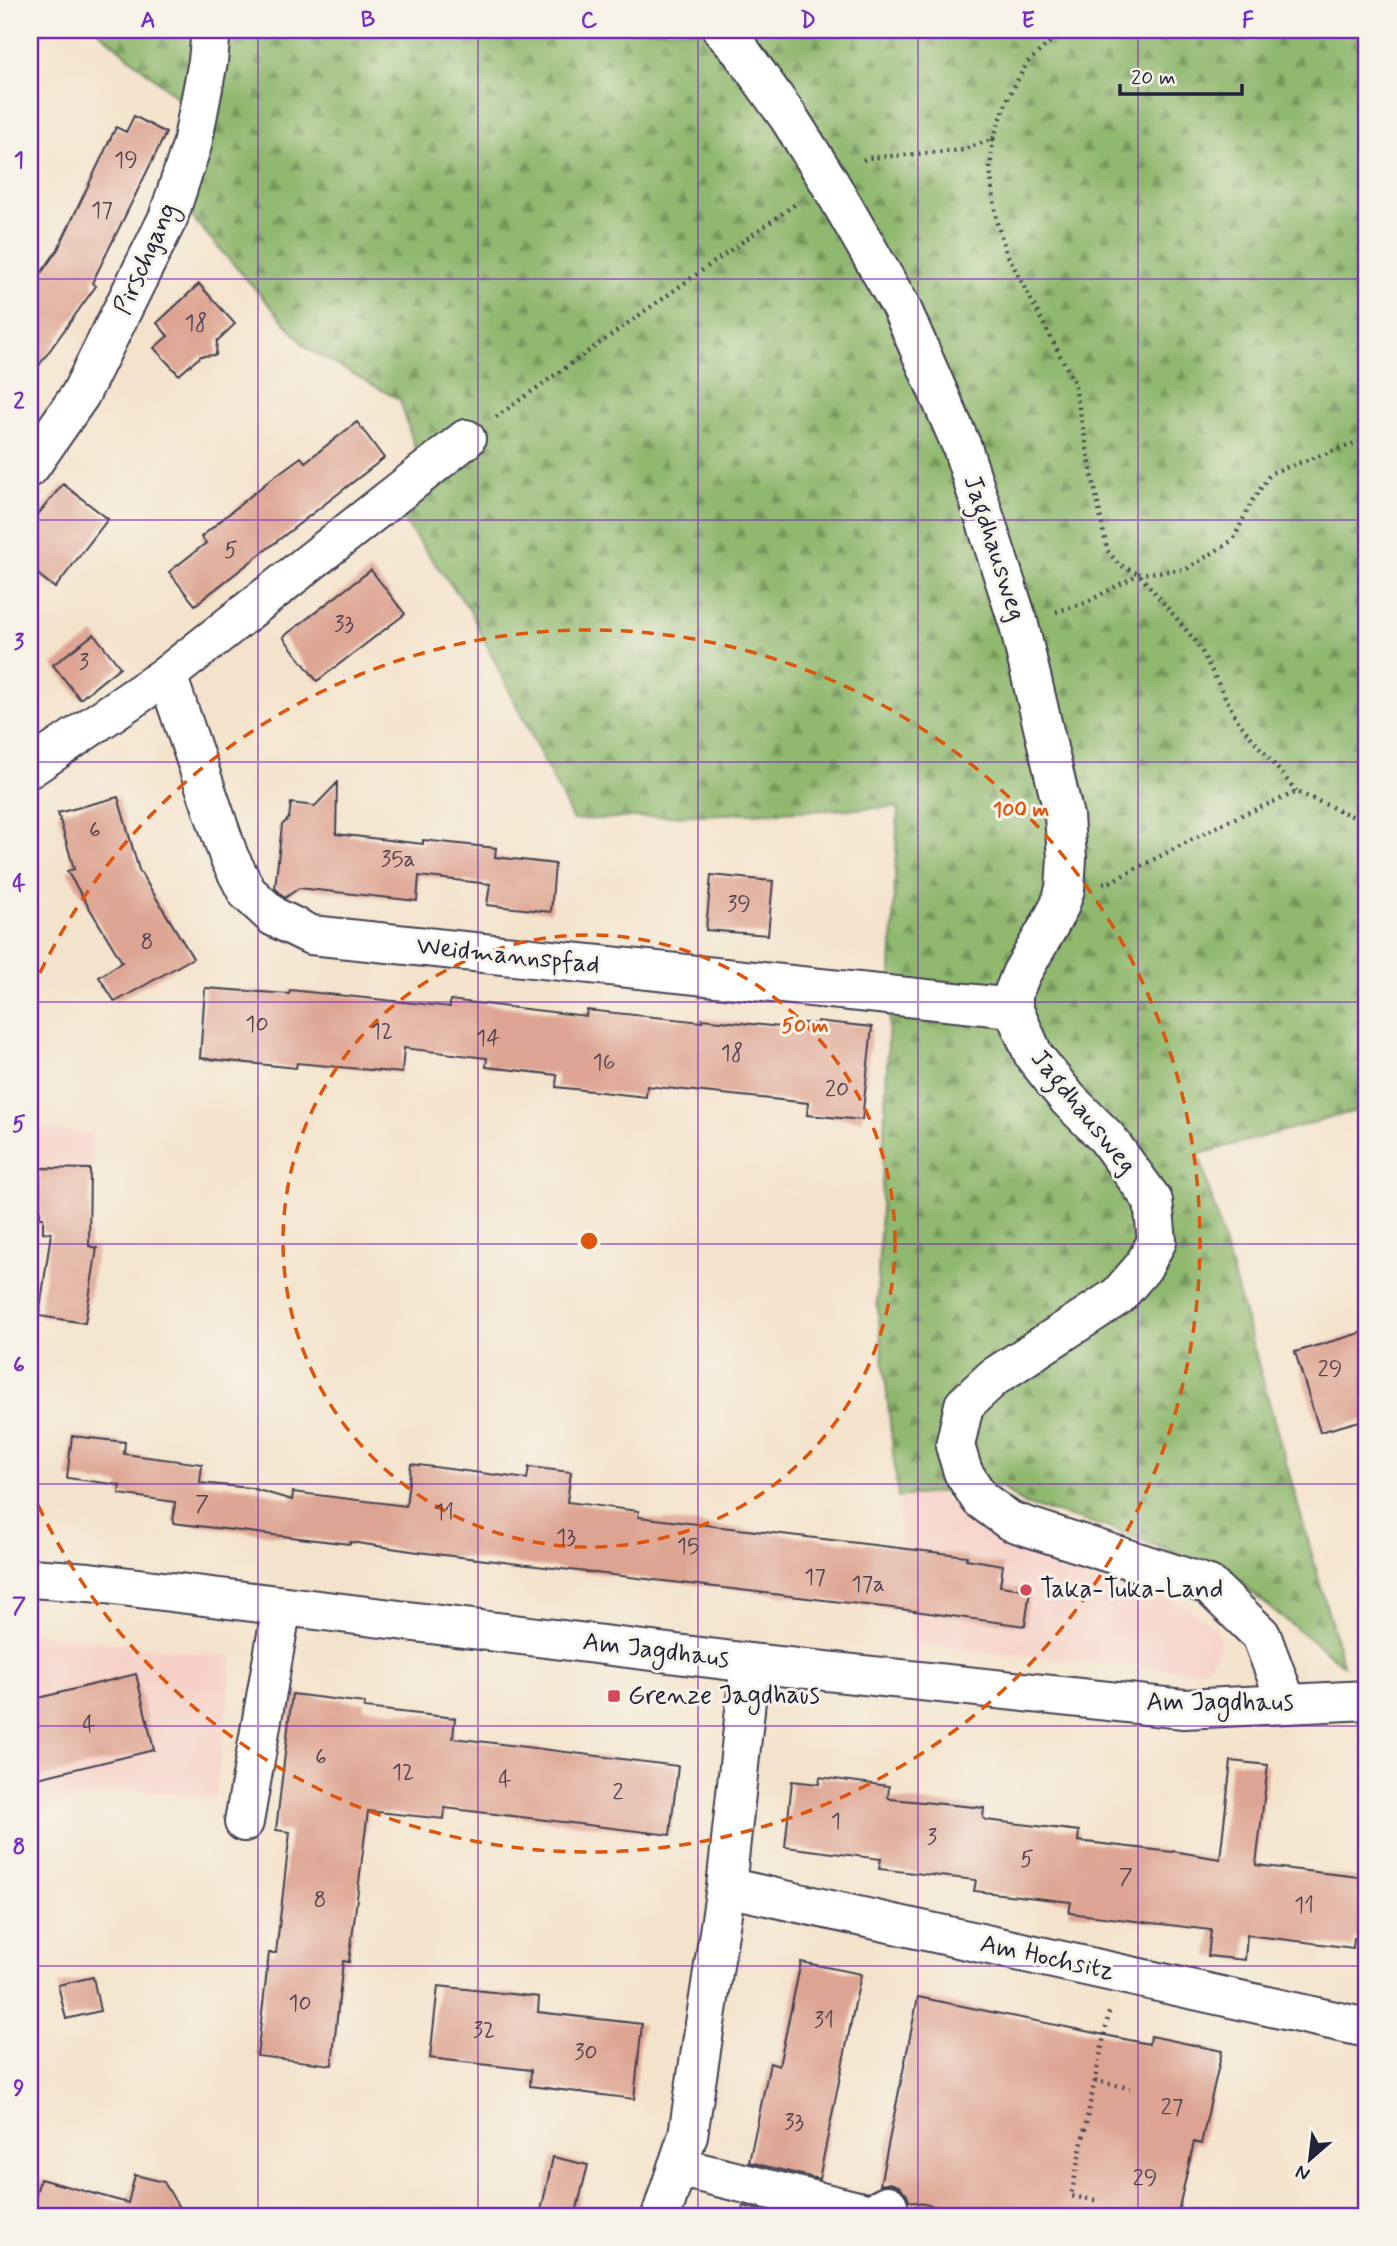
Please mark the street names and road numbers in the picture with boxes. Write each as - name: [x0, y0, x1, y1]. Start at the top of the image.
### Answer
- street label: Pirschgang: [106, 198, 188, 321]
- street label: Jagdhausweg: [952, 471, 1033, 626]
- street label: Weidmannspfad: [415, 929, 601, 983]
- street label: Jagdhausweg: [1020, 1043, 1144, 1183]
- street label: Am Jagdhaus: [581, 1625, 731, 1679]
- street label: Am Jagdhaus: [1146, 1686, 1294, 1722]
- street label: Am Hochsitz: [977, 1927, 1117, 1989]

